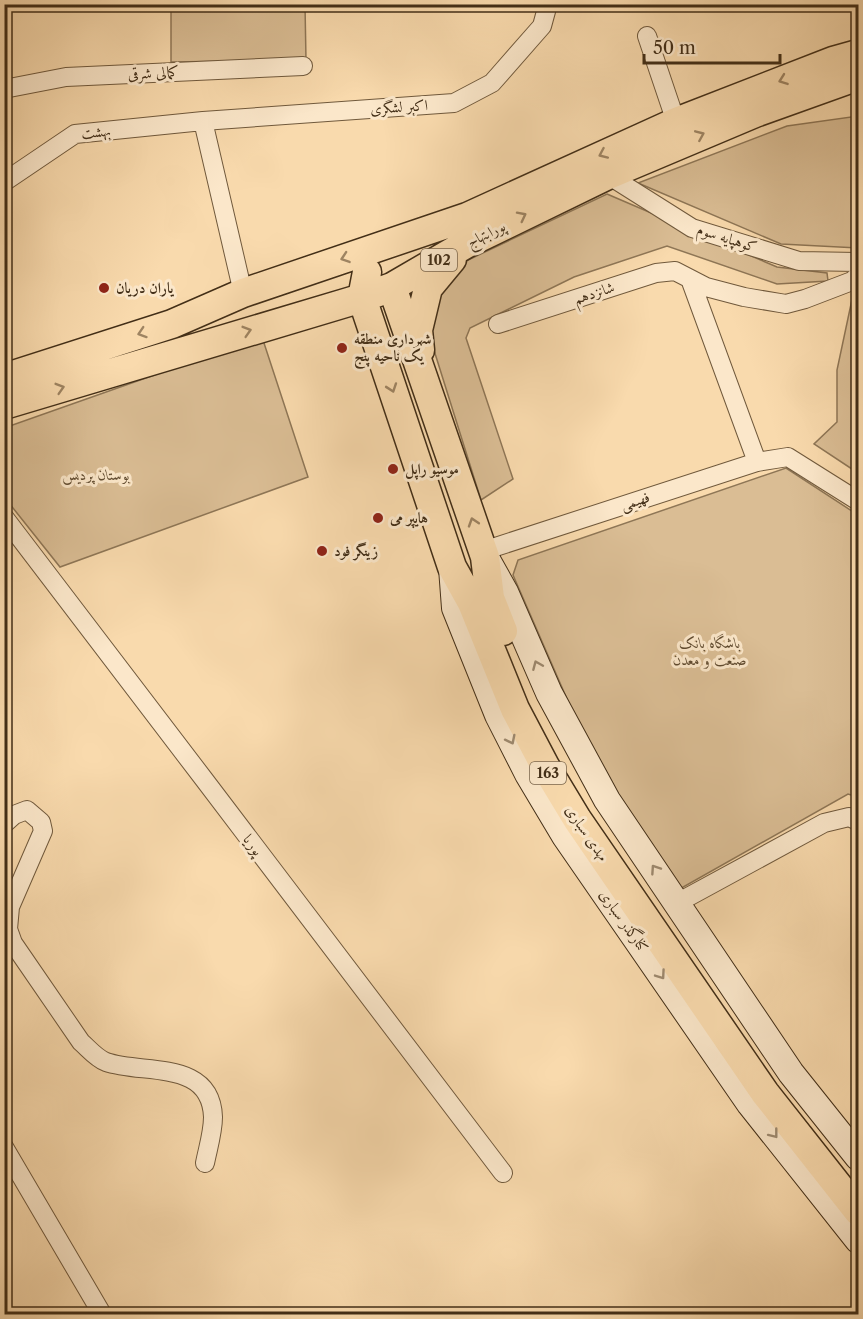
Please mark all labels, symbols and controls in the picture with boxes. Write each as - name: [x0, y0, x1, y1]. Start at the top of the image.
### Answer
- scale bar: [644, 27, 780, 65]
- text: 50 m: [653, 37, 696, 59]
- street label: کمالی شرقی: [127, 62, 179, 84]
- one-way arrow: [778, 72, 789, 85]
- street label: اکبر لشگری: [369, 95, 429, 119]
- street label: بهشت: [80, 121, 112, 143]
- one-way arrow: [693, 130, 704, 142]
- one-way arrow: [599, 147, 610, 159]
- one-way arrow: [516, 212, 527, 224]
- street label: پورابتهاج: [463, 216, 511, 255]
- street label: کوهپایه سوم: [694, 219, 760, 260]
- road number: 102: [421, 249, 457, 271]
- one-way arrow: [340, 251, 351, 264]
- street label: شانزدهم: [571, 277, 618, 313]
- place label: یاران دریان: [116, 278, 174, 297]
- marker: یاران دریان: [97, 281, 111, 295]
- one-way arrow: [138, 326, 148, 339]
- one-way arrow: [241, 326, 252, 338]
- place label: شهرداری منطقه یک ناحیه پنج: [354, 329, 432, 370]
- marker: شهرداری منطقه یک ناحیه پنج: [335, 341, 349, 355]
- one-way arrow: [385, 382, 398, 393]
- one-way arrow: [54, 383, 65, 395]
- place label: موسیو راپل: [405, 459, 459, 480]
- marker: موسیو راپل: [386, 462, 400, 476]
- park label: بوستان پردیس: [62, 465, 130, 485]
- street label: فهیمی: [618, 487, 653, 516]
- place label: هایپر می: [389, 508, 428, 529]
- marker: هایپر می: [371, 511, 385, 525]
- one-way arrow: [468, 517, 481, 528]
- place label: زینگر فود: [334, 541, 378, 561]
- marker: زینگر فود: [315, 544, 329, 558]
- park label: باشگاه بانک صنعت و معدن: [673, 633, 747, 669]
- one-way arrow: [532, 660, 544, 671]
- one-way arrow: [504, 734, 515, 745]
- road number: 163: [530, 762, 566, 784]
- street label: مهدی سباری: [561, 801, 613, 865]
- street label: پوریا: [238, 830, 268, 861]
- one-way arrow: [651, 865, 662, 876]
- street label: کنارگذر سباری: [596, 885, 654, 956]
- one-way arrow: [654, 969, 665, 980]
- one-way arrow: [767, 1127, 778, 1138]

